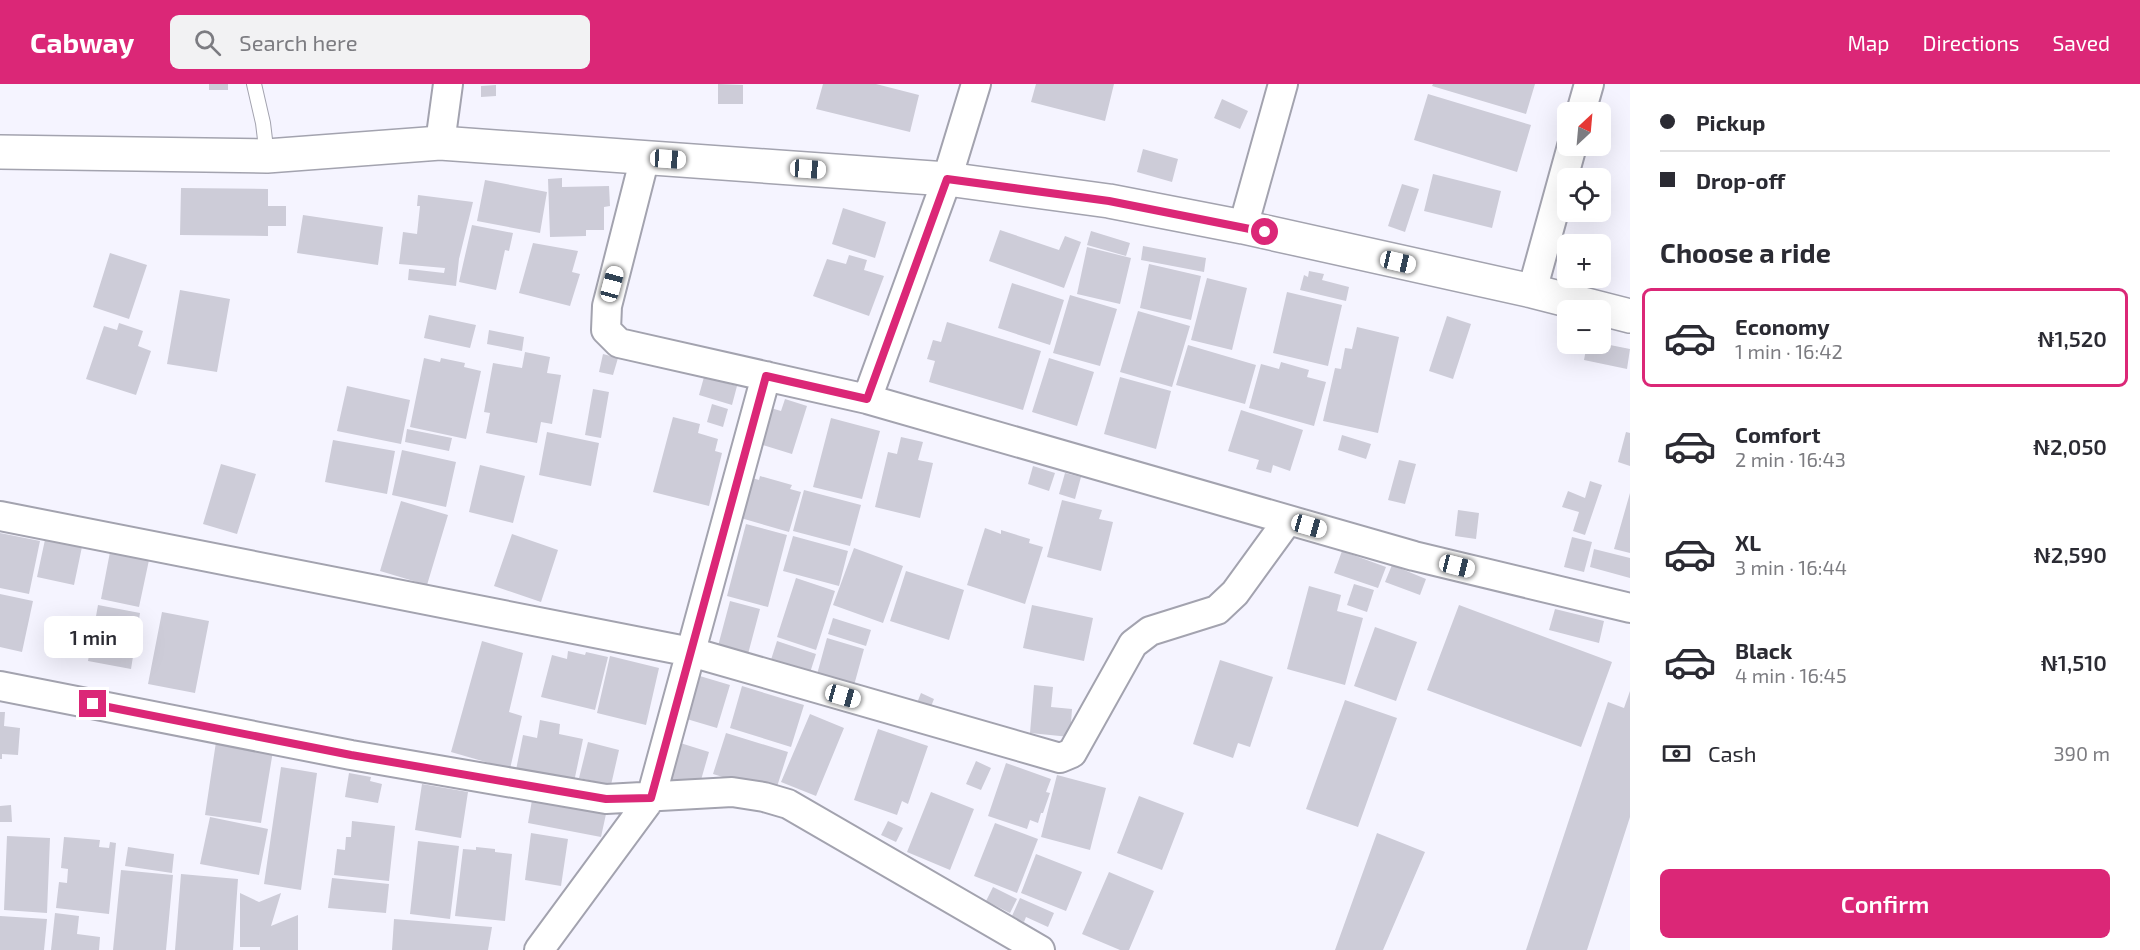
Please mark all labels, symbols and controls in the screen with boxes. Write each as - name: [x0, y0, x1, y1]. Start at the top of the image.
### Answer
- search box: [170, 15, 590, 69]
- text: Cabway: [30, 25, 134, 59]
- icon: search: [191, 26, 224, 59]
- text: Search here: [239, 29, 357, 55]
- text: Map: [1847, 30, 1890, 55]
- text: Directions: [1923, 30, 2019, 55]
- text: Saved: [2052, 30, 2110, 55]
- north arrow: [1557, 102, 1611, 156]
- map controls: [1557, 102, 1611, 354]
- text: Pickup: [1696, 109, 1765, 135]
- car: [649, 149, 687, 169]
- car: [789, 159, 827, 179]
- text: Drop-off: [1696, 167, 1785, 193]
- button: locate: [1557, 168, 1611, 222]
- route start: [1251, 218, 1278, 245]
- button: +: [1557, 234, 1611, 288]
- text: Choose a ride: [1660, 236, 1831, 268]
- car: [1378, 249, 1418, 275]
- car: [599, 264, 625, 304]
- button: −: [1557, 300, 1611, 354]
- icon: car: [1663, 311, 1717, 365]
- text: Economy: [1735, 313, 1830, 339]
- text: ₦1,520: [2037, 325, 2107, 351]
- text: 1 min · 16:42: [1735, 339, 1843, 363]
- icon: car: [1663, 419, 1717, 473]
- text: Comfort: [1735, 421, 1820, 447]
- text: ₦2,050: [2033, 433, 2107, 459]
- text: 2 min · 16:43: [1735, 447, 1846, 471]
- car: [1289, 512, 1329, 540]
- icon: car: [1663, 527, 1717, 581]
- text: XL: [1735, 529, 1761, 555]
- text: ₦2,590: [2034, 541, 2107, 567]
- car: [1437, 553, 1477, 579]
- text: 3 min · 16:44: [1735, 555, 1847, 579]
- callout: 1 min: [44, 617, 142, 659]
- text: 1 min: [70, 625, 117, 649]
- icon: car: [1663, 635, 1717, 689]
- text: Black: [1735, 637, 1792, 663]
- text: ₦1,510: [2041, 649, 2107, 675]
- text: 4 min · 16:45: [1735, 663, 1847, 687]
- car: [823, 682, 863, 710]
- route end: [79, 690, 106, 717]
- icon: cash: [1660, 737, 1693, 770]
- text: Cash: [1708, 740, 1757, 766]
- text: 390 m: [2053, 741, 2110, 765]
- button: Confirm: [1660, 869, 2110, 938]

